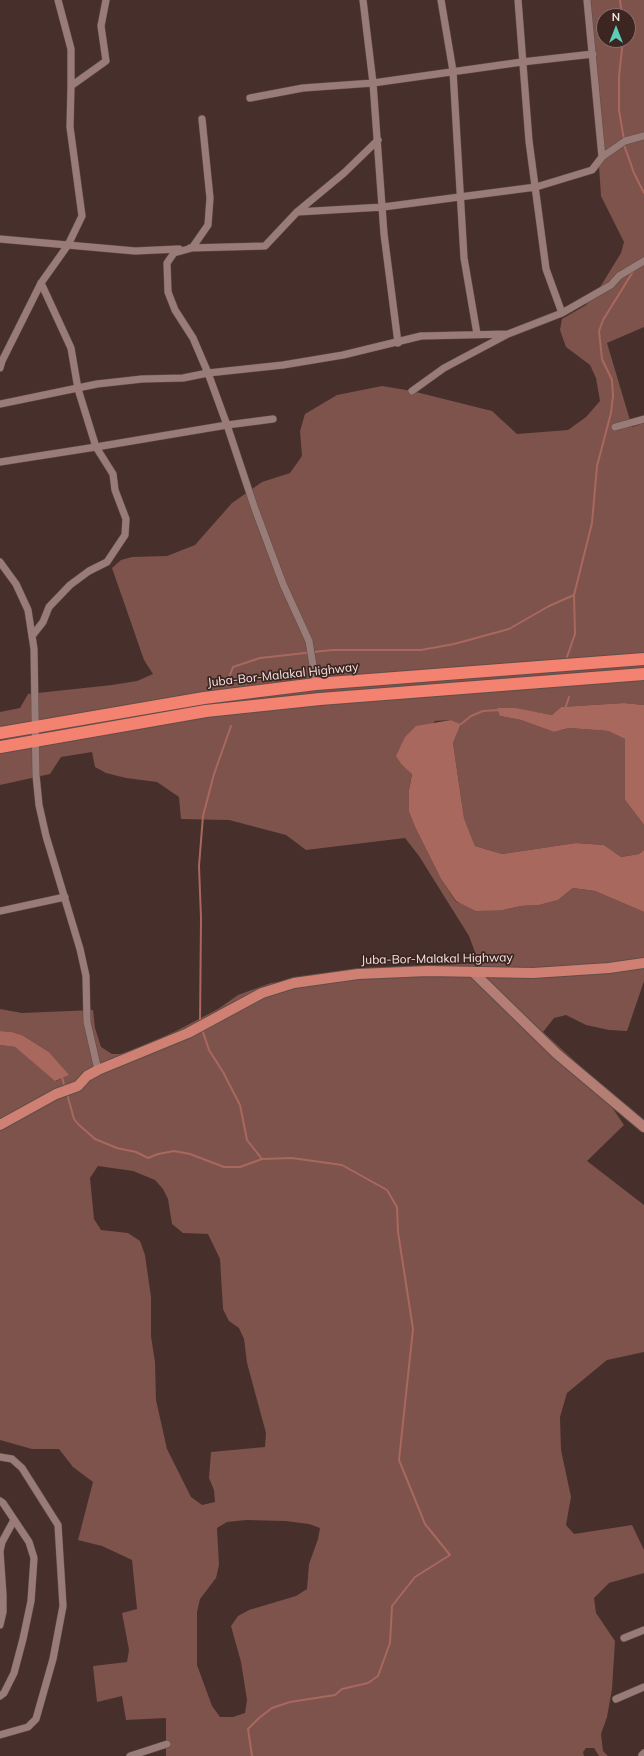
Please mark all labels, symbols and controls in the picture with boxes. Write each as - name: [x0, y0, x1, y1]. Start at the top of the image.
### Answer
- north arrow: [596, 8, 636, 48]
- text: N: [612, 10, 620, 24]
- street label: Juba-Bor-Malakal Highway: [207, 660, 359, 690]
- street label: Juba-Bor-Malakal Highway: [361, 950, 513, 968]

